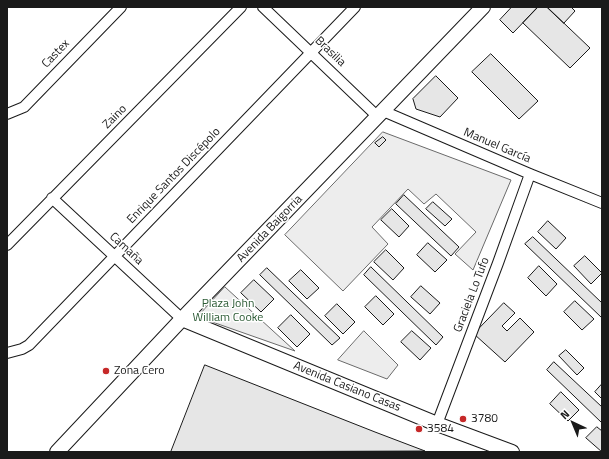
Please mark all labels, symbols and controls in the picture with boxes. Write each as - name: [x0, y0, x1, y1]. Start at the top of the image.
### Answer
- street label: Brasilia: [312, 34, 348, 70]
- street label: Castex: [39, 37, 73, 71]
- street label: Zaino: [100, 102, 130, 132]
- street label: Enrique Santos Discépolo: [124, 125, 224, 227]
- street label: Manuel García: [461, 125, 533, 167]
- street label: Avenida Baigorria: [234, 192, 306, 266]
- street label: Camaña: [106, 230, 146, 268]
- street label: Graciela Lo Tufo: [451, 255, 493, 335]
- park label: Plaza John William Cooke: [193, 297, 263, 325]
- street label: Avenida Casiano Casas: [291, 359, 403, 415]
- place label: Zona Cero: [114, 364, 165, 378]
- marker: Zona Cero: [101, 366, 111, 376]
- north arrow: [553, 403, 593, 443]
- text: N: [556, 406, 573, 423]
- place label: 3780: [471, 412, 498, 426]
- marker: 3780: [458, 414, 468, 424]
- place label: 3584: [427, 422, 454, 436]
- marker: 3584: [414, 424, 424, 434]

